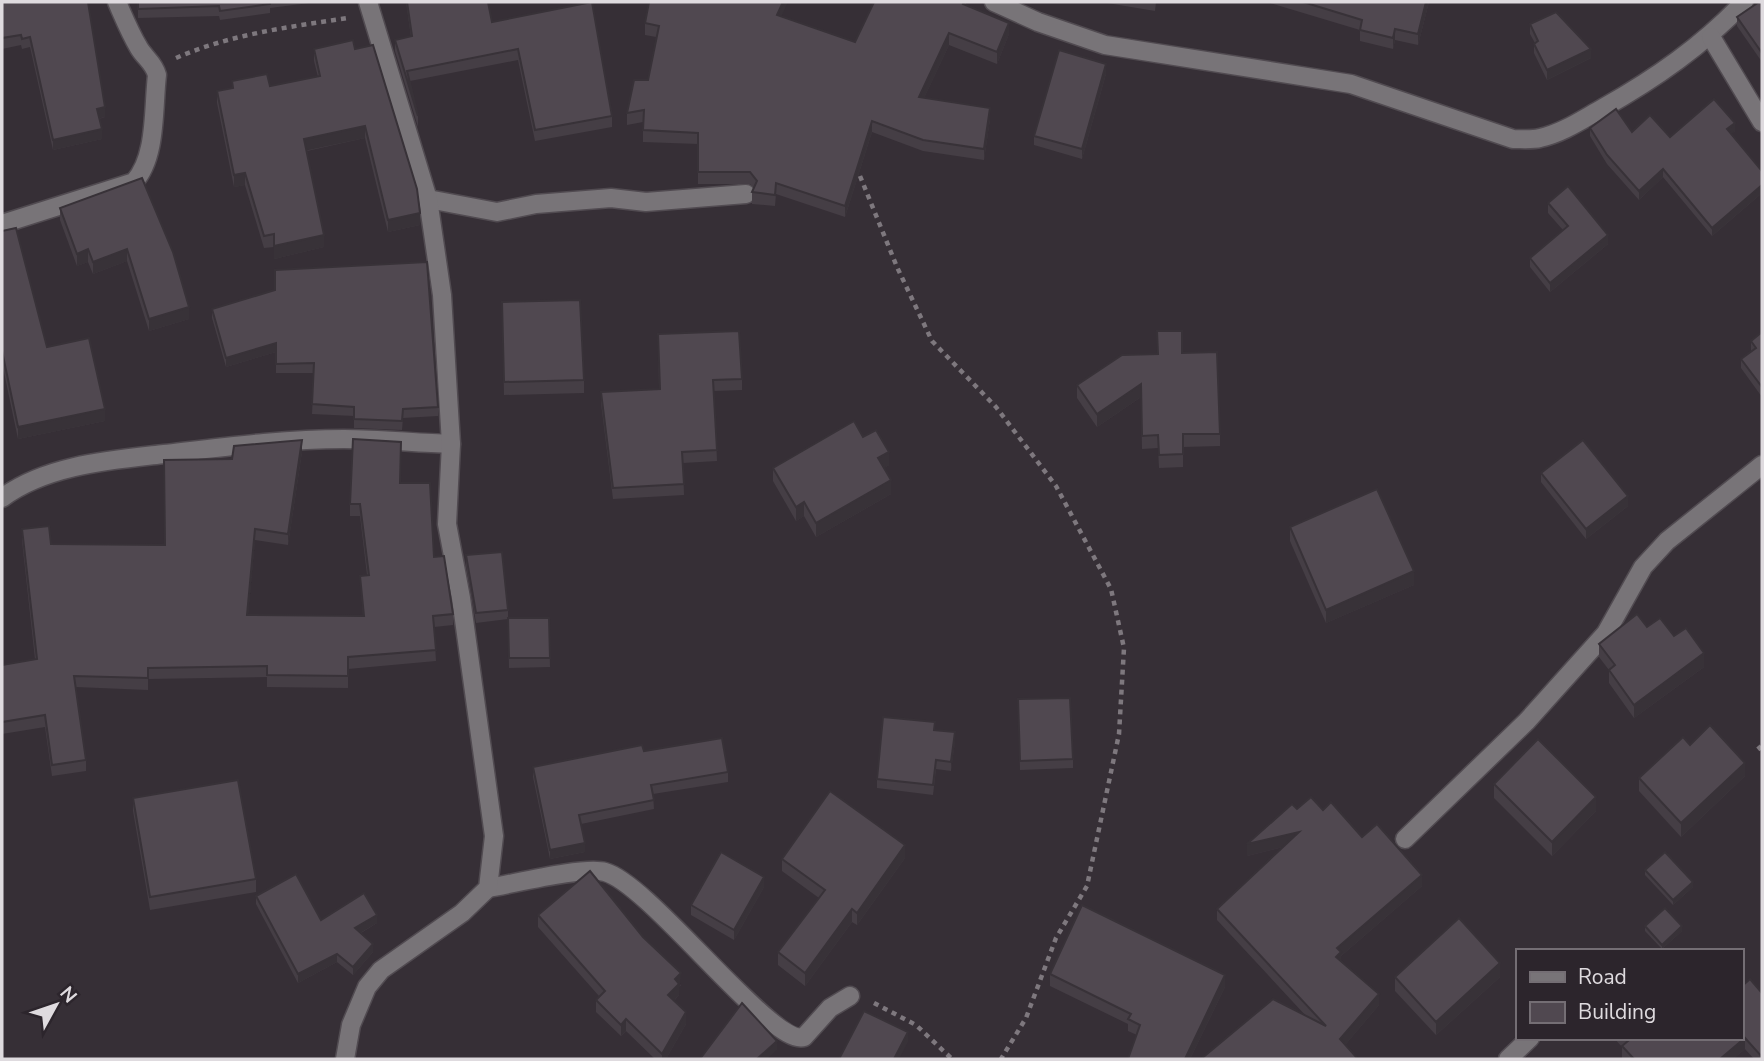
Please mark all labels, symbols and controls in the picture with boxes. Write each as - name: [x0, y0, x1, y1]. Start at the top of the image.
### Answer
- legend: [1516, 949, 1743, 1040]
- text: Road: [1578, 963, 1627, 991]
- north arrow: [21, 970, 91, 1040]
- text: N: [54, 981, 83, 1009]
- text: Building: [1578, 998, 1656, 1026]

